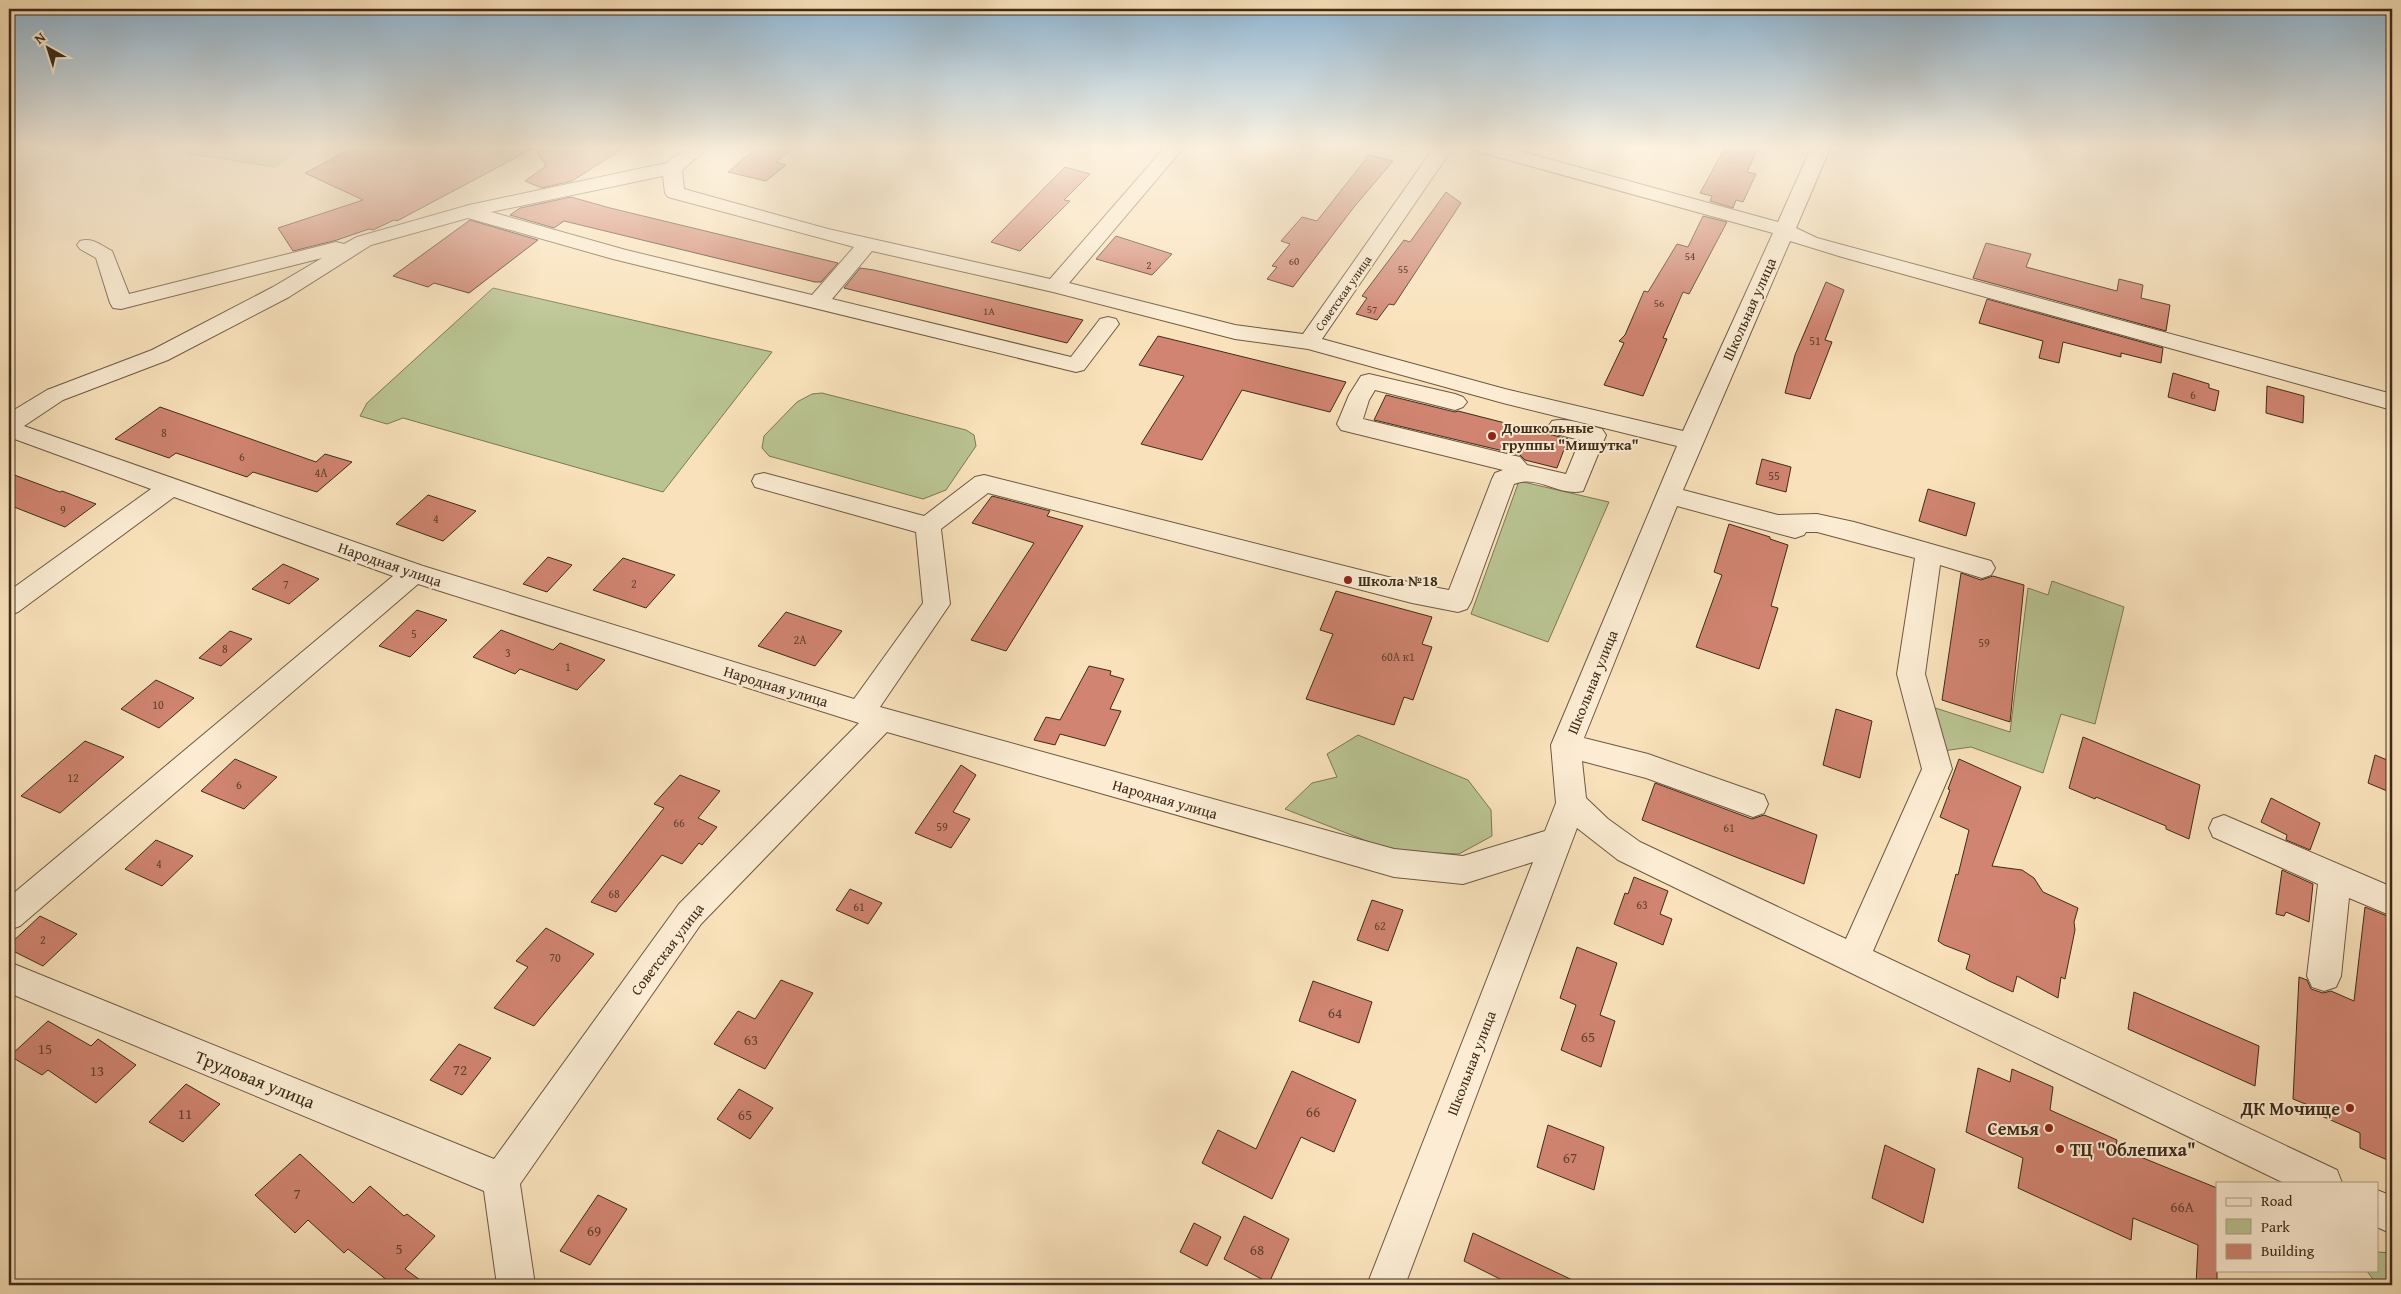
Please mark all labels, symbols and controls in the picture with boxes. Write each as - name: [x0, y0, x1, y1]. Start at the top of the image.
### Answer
- north arrow: [22, 22, 72, 72]
- text: N: [30, 27, 50, 49]
- house number: 54: [1685, 248, 1695, 264]
- street label: Советская улица: [1311, 252, 1375, 334]
- house number: 60: [1289, 253, 1299, 269]
- street label: Школьная улица: [1717, 253, 1781, 364]
- house number: 2: [1146, 257, 1152, 273]
- house number: 55: [1398, 261, 1408, 277]
- house number: 56: [1654, 295, 1664, 311]
- house number: 57: [1367, 301, 1377, 317]
- house number: 1А: [983, 303, 995, 319]
- house number: 51: [1809, 332, 1821, 349]
- house number: 6: [2190, 386, 2196, 403]
- place label: Дошкольные группы "Мишутка": [1501, 417, 1639, 455]
- house number: 8: [161, 424, 167, 441]
- marker: Дошкольные группы "Мишутка": [1486, 430, 1498, 442]
- house number: 6: [239, 448, 245, 465]
- house number: 4А: [314, 464, 328, 481]
- house number: 55: [1768, 467, 1780, 484]
- house number: 9: [60, 501, 66, 518]
- house number: 4: [433, 510, 439, 527]
- street label: Народная улица: [335, 536, 445, 592]
- place label: Школа №18: [1358, 570, 1438, 591]
- marker: Школа №18: [1342, 574, 1354, 586]
- house number: 2: [631, 575, 637, 592]
- house number: 7: [283, 576, 289, 593]
- house number: 5: [411, 625, 417, 642]
- street label: Школьная улица: [1562, 626, 1623, 737]
- house number: 2А: [793, 631, 807, 648]
- house number: 59: [1978, 634, 1990, 651]
- house number: 8: [222, 640, 228, 657]
- house number: 3: [505, 644, 511, 661]
- house number: 60А к1: [1381, 648, 1415, 665]
- house number: 1: [565, 658, 571, 675]
- street label: Народная улица: [721, 660, 832, 712]
- house number: 10: [152, 696, 164, 713]
- house number: 12: [67, 769, 79, 786]
- street label: Народная улица: [1110, 774, 1221, 824]
- house number: 6: [236, 776, 242, 793]
- house number: 66: [673, 814, 685, 831]
- house number: 59: [936, 818, 948, 835]
- house number: 61: [1723, 819, 1735, 836]
- house number: 4: [156, 855, 162, 872]
- house number: 68: [608, 885, 620, 902]
- house number: 63: [1636, 896, 1648, 913]
- street label: Советская улица: [625, 898, 709, 999]
- house number: 61: [853, 898, 865, 915]
- house number: 62: [1374, 917, 1386, 934]
- house number: 2: [40, 931, 46, 948]
- house number: 70: [549, 949, 561, 966]
- house number: 64: [1328, 1002, 1342, 1023]
- street label: Школьная улица: [1441, 1007, 1501, 1118]
- house number: 65: [1581, 1026, 1595, 1047]
- house number: 63: [744, 1029, 758, 1050]
- house number: 15: [38, 1038, 52, 1059]
- street label: Трудовая улица: [191, 1043, 319, 1115]
- house number: 72: [453, 1059, 467, 1080]
- house number: 13: [90, 1060, 104, 1081]
- place label: ДК Мочище: [2240, 1095, 2340, 1122]
- house number: 66: [1306, 1101, 1320, 1122]
- marker: ДК Мочище: [2344, 1102, 2356, 1114]
- house number: 11: [178, 1103, 192, 1124]
- house number: 65: [738, 1104, 752, 1125]
- place label: Семья: [1988, 1115, 2039, 1142]
- marker: Семья: [2043, 1122, 2055, 1134]
- place label: ТЦ "Облепиха": [2070, 1136, 2196, 1163]
- marker: ТЦ "Облепиха": [2054, 1143, 2066, 1155]
- house number: 67: [1563, 1147, 1577, 1168]
- legend: [2216, 1182, 2378, 1272]
- house number: 7: [293, 1183, 301, 1204]
- text: Road: [2261, 1190, 2292, 1211]
- house number: 66А: [2170, 1196, 2194, 1217]
- text: Park: [2261, 1216, 2290, 1237]
- house number: 69: [587, 1220, 601, 1241]
- house number: 5: [395, 1238, 403, 1259]
- house number: 68: [1250, 1239, 1264, 1260]
- text: Building: [2261, 1240, 2315, 1261]

